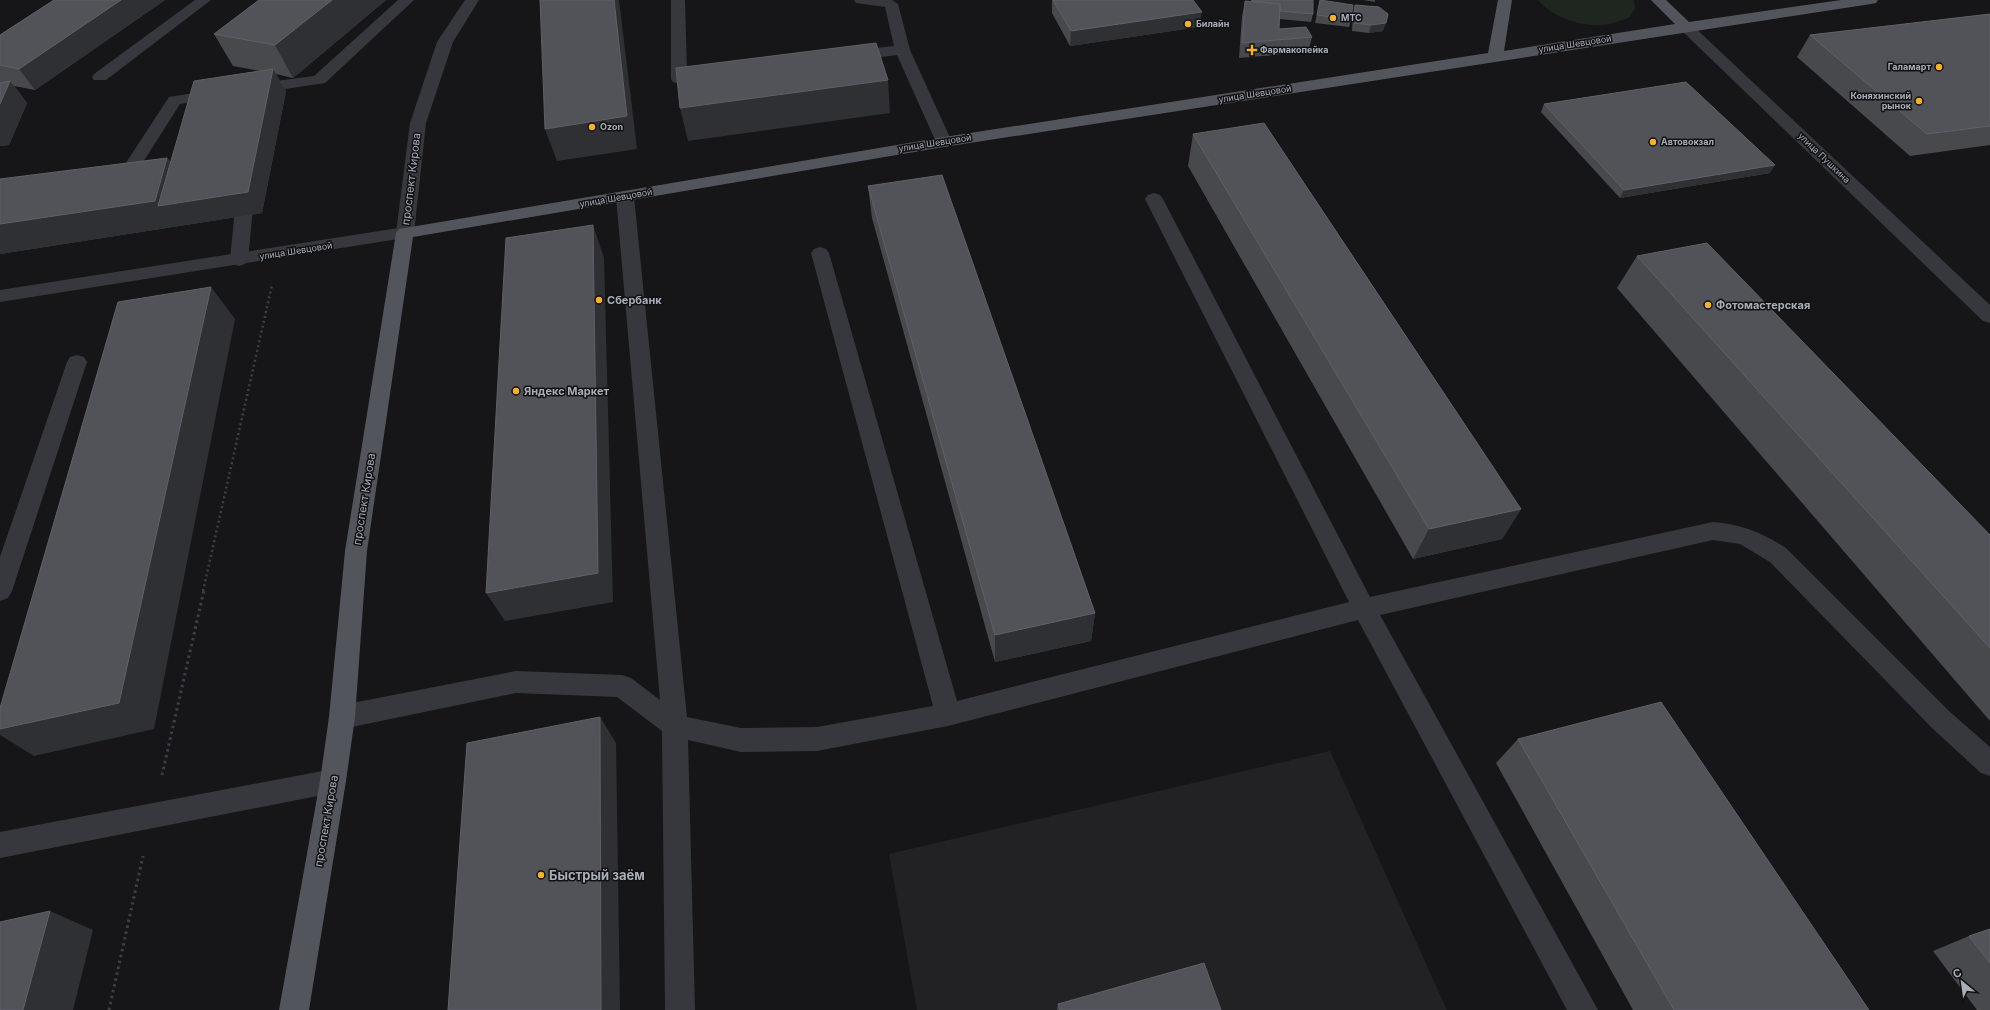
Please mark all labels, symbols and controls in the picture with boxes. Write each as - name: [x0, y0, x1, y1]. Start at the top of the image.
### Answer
- place label: МТС: [1341, 12, 1362, 23]
- marker: МТС: [1328, 13, 1338, 23]
- place label: Билайн: [1196, 18, 1230, 29]
- marker: Билайн: [1183, 19, 1193, 29]
- street label: улица Шевцовой: [1538, 32, 1612, 55]
- place label: Фармакопейка: [1260, 44, 1328, 55]
- marker: Фармакопейка: [1247, 45, 1257, 55]
- place label: Галамарт: [1888, 61, 1931, 72]
- marker: Галамарт: [1934, 62, 1944, 72]
- street label: улица Шевцовой: [1218, 82, 1292, 105]
- place label: Коняхинский рынок: [1850, 90, 1912, 111]
- marker: Коняхинский рынок: [1914, 96, 1924, 106]
- place label: Ozon: [600, 121, 623, 132]
- marker: Ozon: [587, 122, 597, 132]
- street label: улица Пушкина: [1796, 130, 1853, 185]
- street label: улица Шевцовой: [898, 131, 972, 154]
- street label: проспект Кирова: [398, 132, 424, 226]
- place label: Автовокзал: [1661, 136, 1714, 147]
- marker: Автовокзал: [1648, 137, 1658, 147]
- street label: улица Шевцовой: [579, 186, 653, 209]
- street label: улица Шевцовой: [259, 239, 333, 262]
- place label: Сбербанк: [607, 293, 662, 307]
- marker: Сбербанк: [594, 295, 604, 305]
- place label: Фотомастерская: [1716, 298, 1810, 312]
- marker: Фотомастерская: [1703, 300, 1713, 310]
- place label: Яндекс Маркет: [524, 384, 610, 398]
- marker: Яндекс Маркет: [511, 386, 521, 396]
- street label: проспект Кирова: [350, 452, 378, 546]
- street label: проспект Кирова: [311, 774, 341, 868]
- place label: Быстрый заём: [549, 867, 645, 883]
- marker: Быстрый заём: [536, 870, 546, 880]
- north arrow: [1942, 962, 1982, 1002]
- text: С: [1950, 965, 1964, 981]

